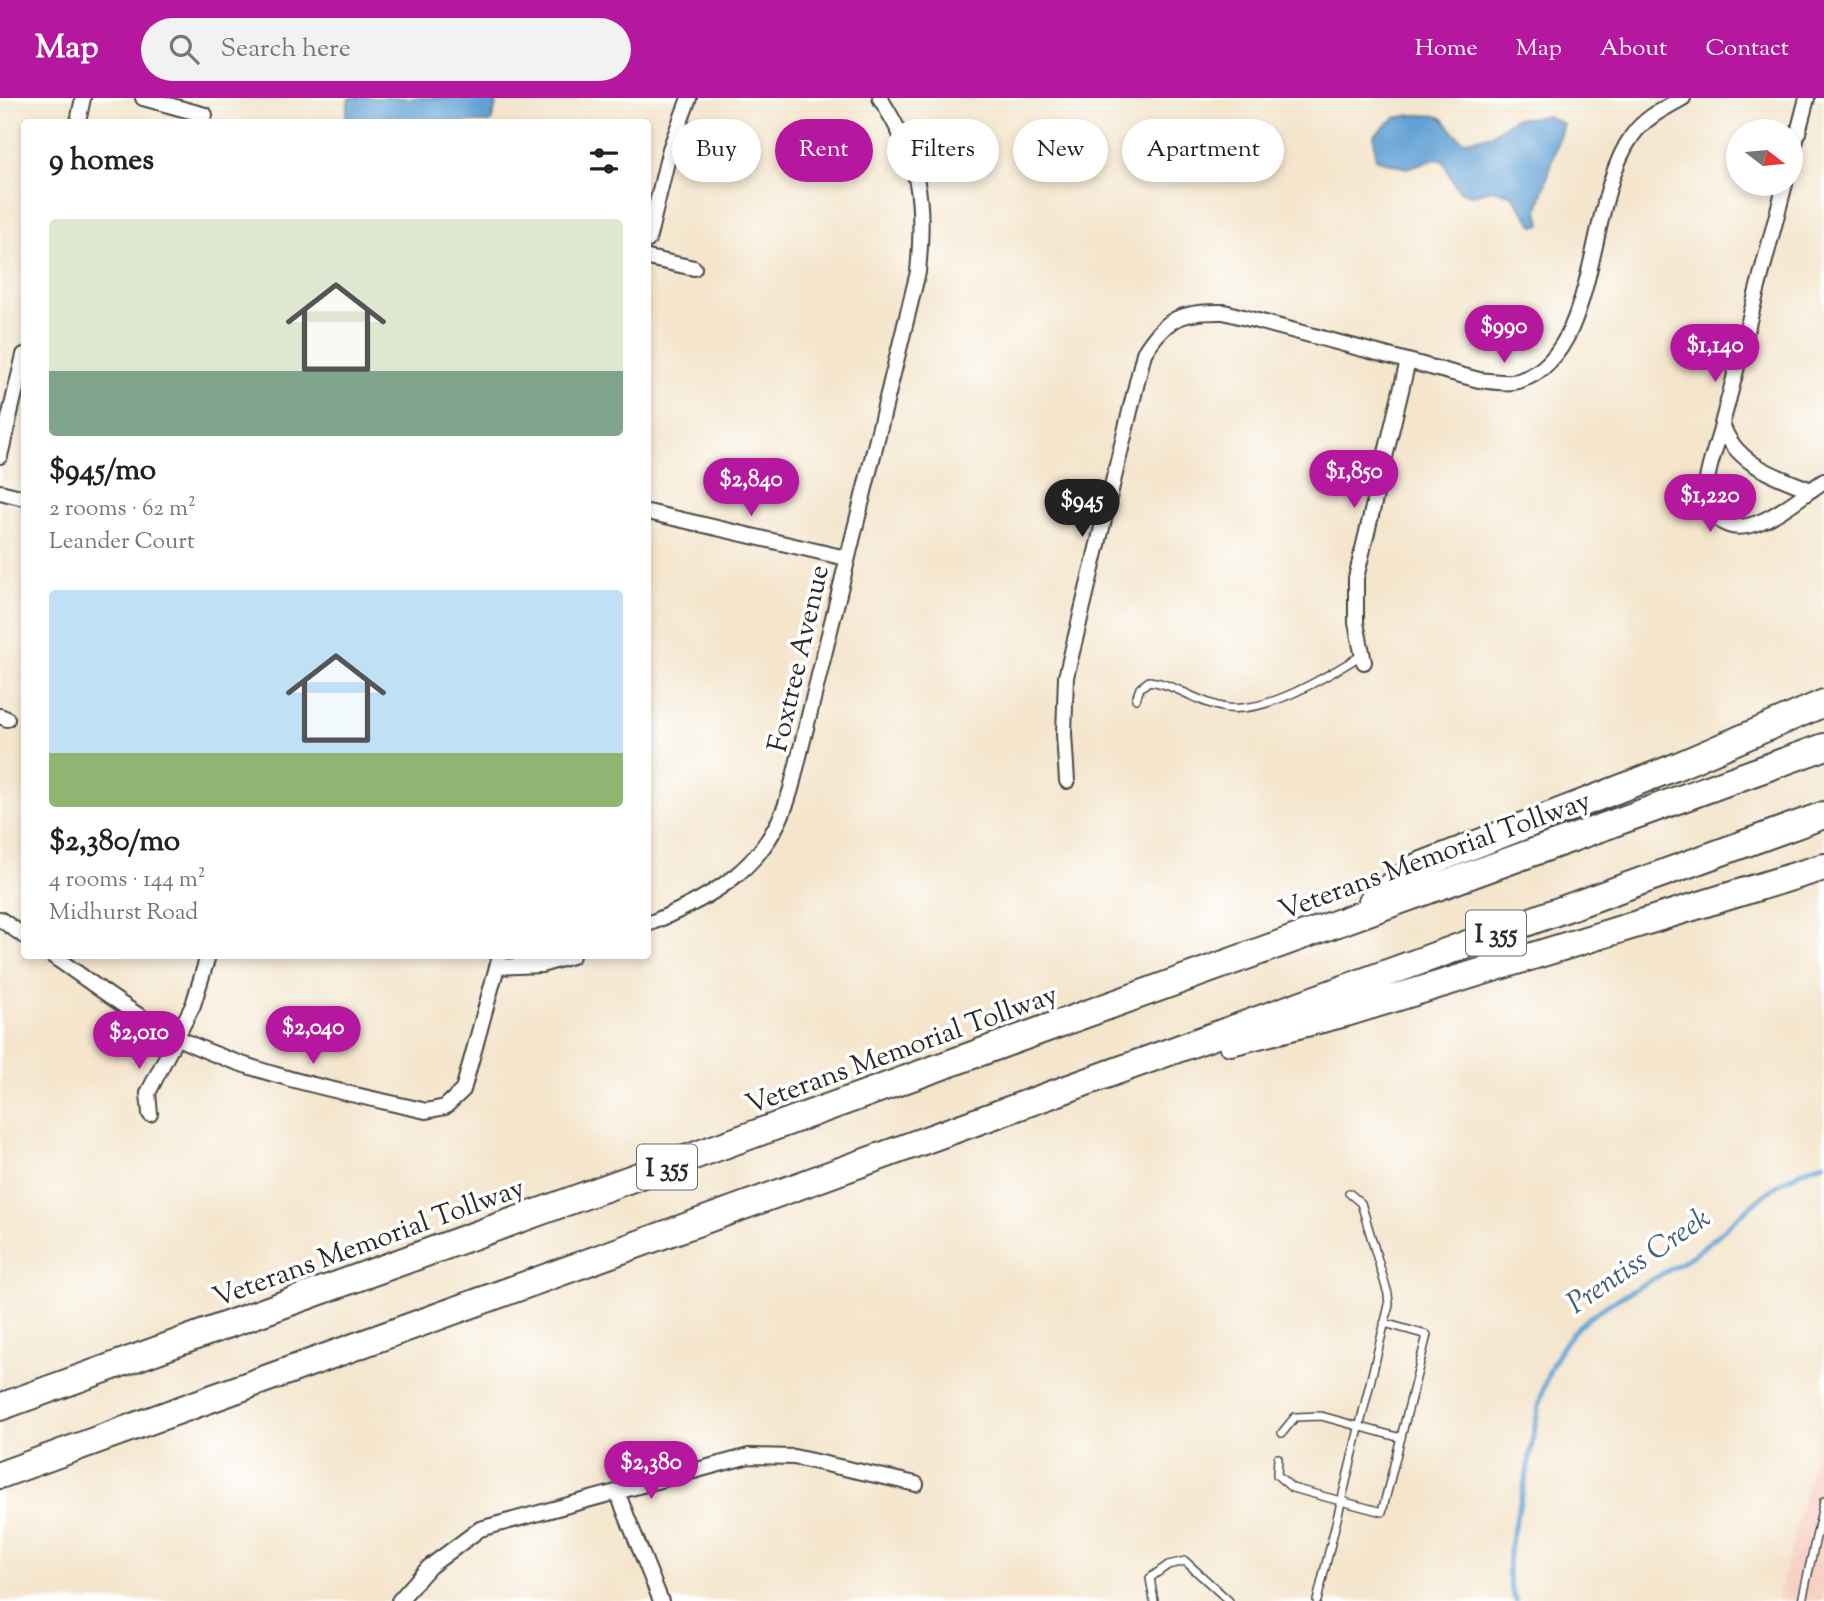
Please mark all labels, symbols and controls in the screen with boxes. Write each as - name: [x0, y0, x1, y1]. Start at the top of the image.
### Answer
- search box: [141, 18, 631, 81]
- text: Map: [35, 25, 99, 73]
- icon: search: [165, 30, 203, 68]
- text: Search here: [221, 31, 351, 68]
- text: Home: [1415, 32, 1478, 66]
- text: Map: [1516, 32, 1562, 66]
- text: About: [1600, 32, 1667, 66]
- text: Contact: [1705, 32, 1789, 66]
- chip: Buy: [672, 119, 761, 182]
- chip: Rent: [775, 119, 873, 182]
- chip: Filters: [887, 119, 999, 182]
- chip: New: [1013, 119, 1108, 182]
- chip: Apartment: [1122, 119, 1284, 182]
- north arrow: [1726, 119, 1802, 196]
- map controls: [1726, 119, 1803, 196]
- text: 9 homes: [49, 140, 154, 183]
- icon: filters: [585, 142, 623, 180]
- icon: home: [273, 264, 399, 390]
- pin: $990: [1463, 306, 1545, 365]
- text: $990: [1481, 311, 1527, 344]
- pin: $1,140: [1658, 324, 1772, 384]
- text: $1,140: [1686, 330, 1744, 363]
- text: $945/mo: [49, 450, 156, 493]
- pin: $1,850: [1297, 450, 1411, 510]
- text: $1,850: [1325, 456, 1383, 489]
- pin: $2,840: [694, 458, 808, 518]
- text: $2,840: [719, 464, 783, 497]
- pin: $1,220: [1653, 474, 1767, 534]
- pin: $945: [1041, 480, 1123, 539]
- text: $1,220: [1680, 480, 1740, 513]
- text: $945: [1061, 485, 1103, 518]
- text: 2 rooms · 62 m²: [49, 493, 196, 526]
- text: Leander Court: [49, 526, 195, 559]
- street label: Foxtree Avenue: [759, 561, 841, 756]
- icon: home: [273, 635, 399, 761]
- street label: Veterans Memorial Tollway: [1274, 782, 1597, 932]
- text: $2,380/mo: [49, 821, 180, 864]
- text: 4 rooms · 144 m²: [49, 864, 206, 897]
- text: Midhurst Road: [49, 897, 198, 930]
- road number: I 355: [1466, 911, 1526, 956]
- street label: Veterans Memorial Tollway: [741, 976, 1064, 1126]
- pin: $2,040: [256, 1006, 370, 1066]
- pin: $2,010: [82, 1012, 196, 1071]
- text: $2,040: [282, 1012, 344, 1045]
- text: $2,010: [109, 1017, 169, 1050]
- road number: I 355: [637, 1144, 697, 1190]
- street label: Veterans Memorial Tollway: [208, 1169, 531, 1319]
- water label: Prentiss Creek: [1559, 1198, 1720, 1326]
- pin: $2,380: [594, 1442, 708, 1501]
- text: $2,380: [620, 1447, 682, 1480]

